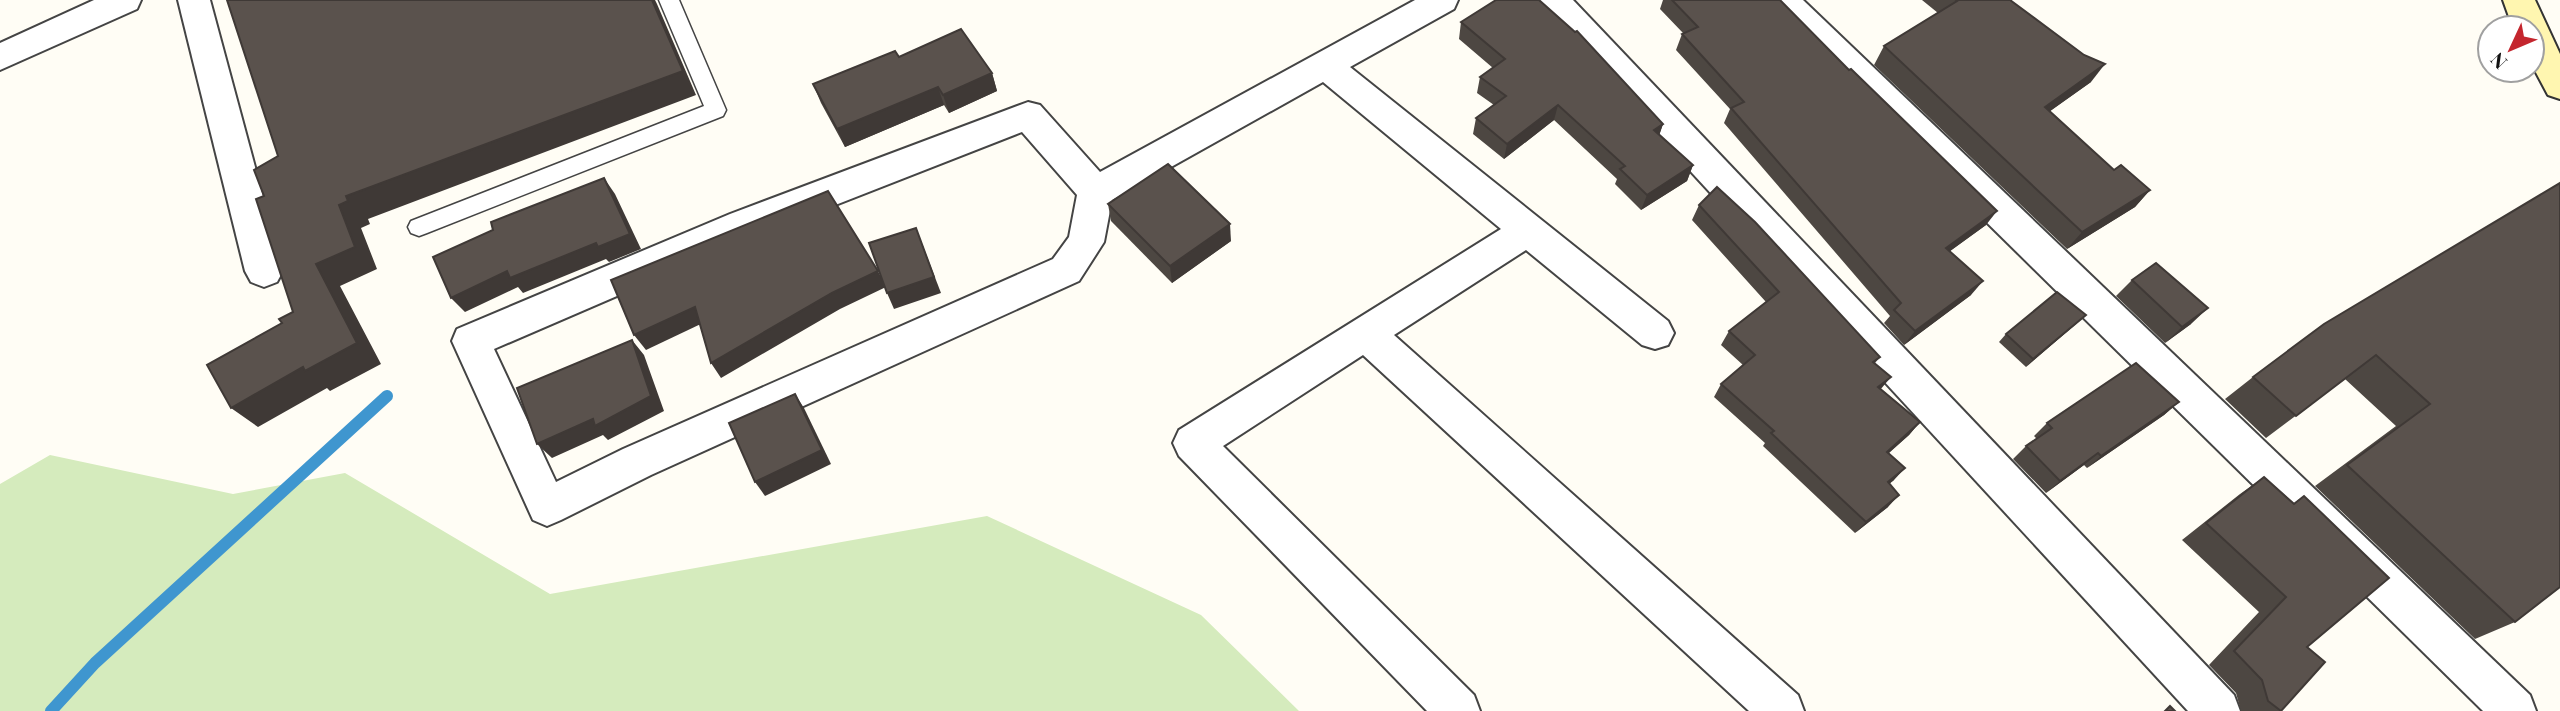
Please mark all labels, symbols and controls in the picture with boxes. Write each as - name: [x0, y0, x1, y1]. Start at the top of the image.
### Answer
- north arrow: [2476, 14, 2546, 84]
- text: N: [2484, 47, 2512, 75]

